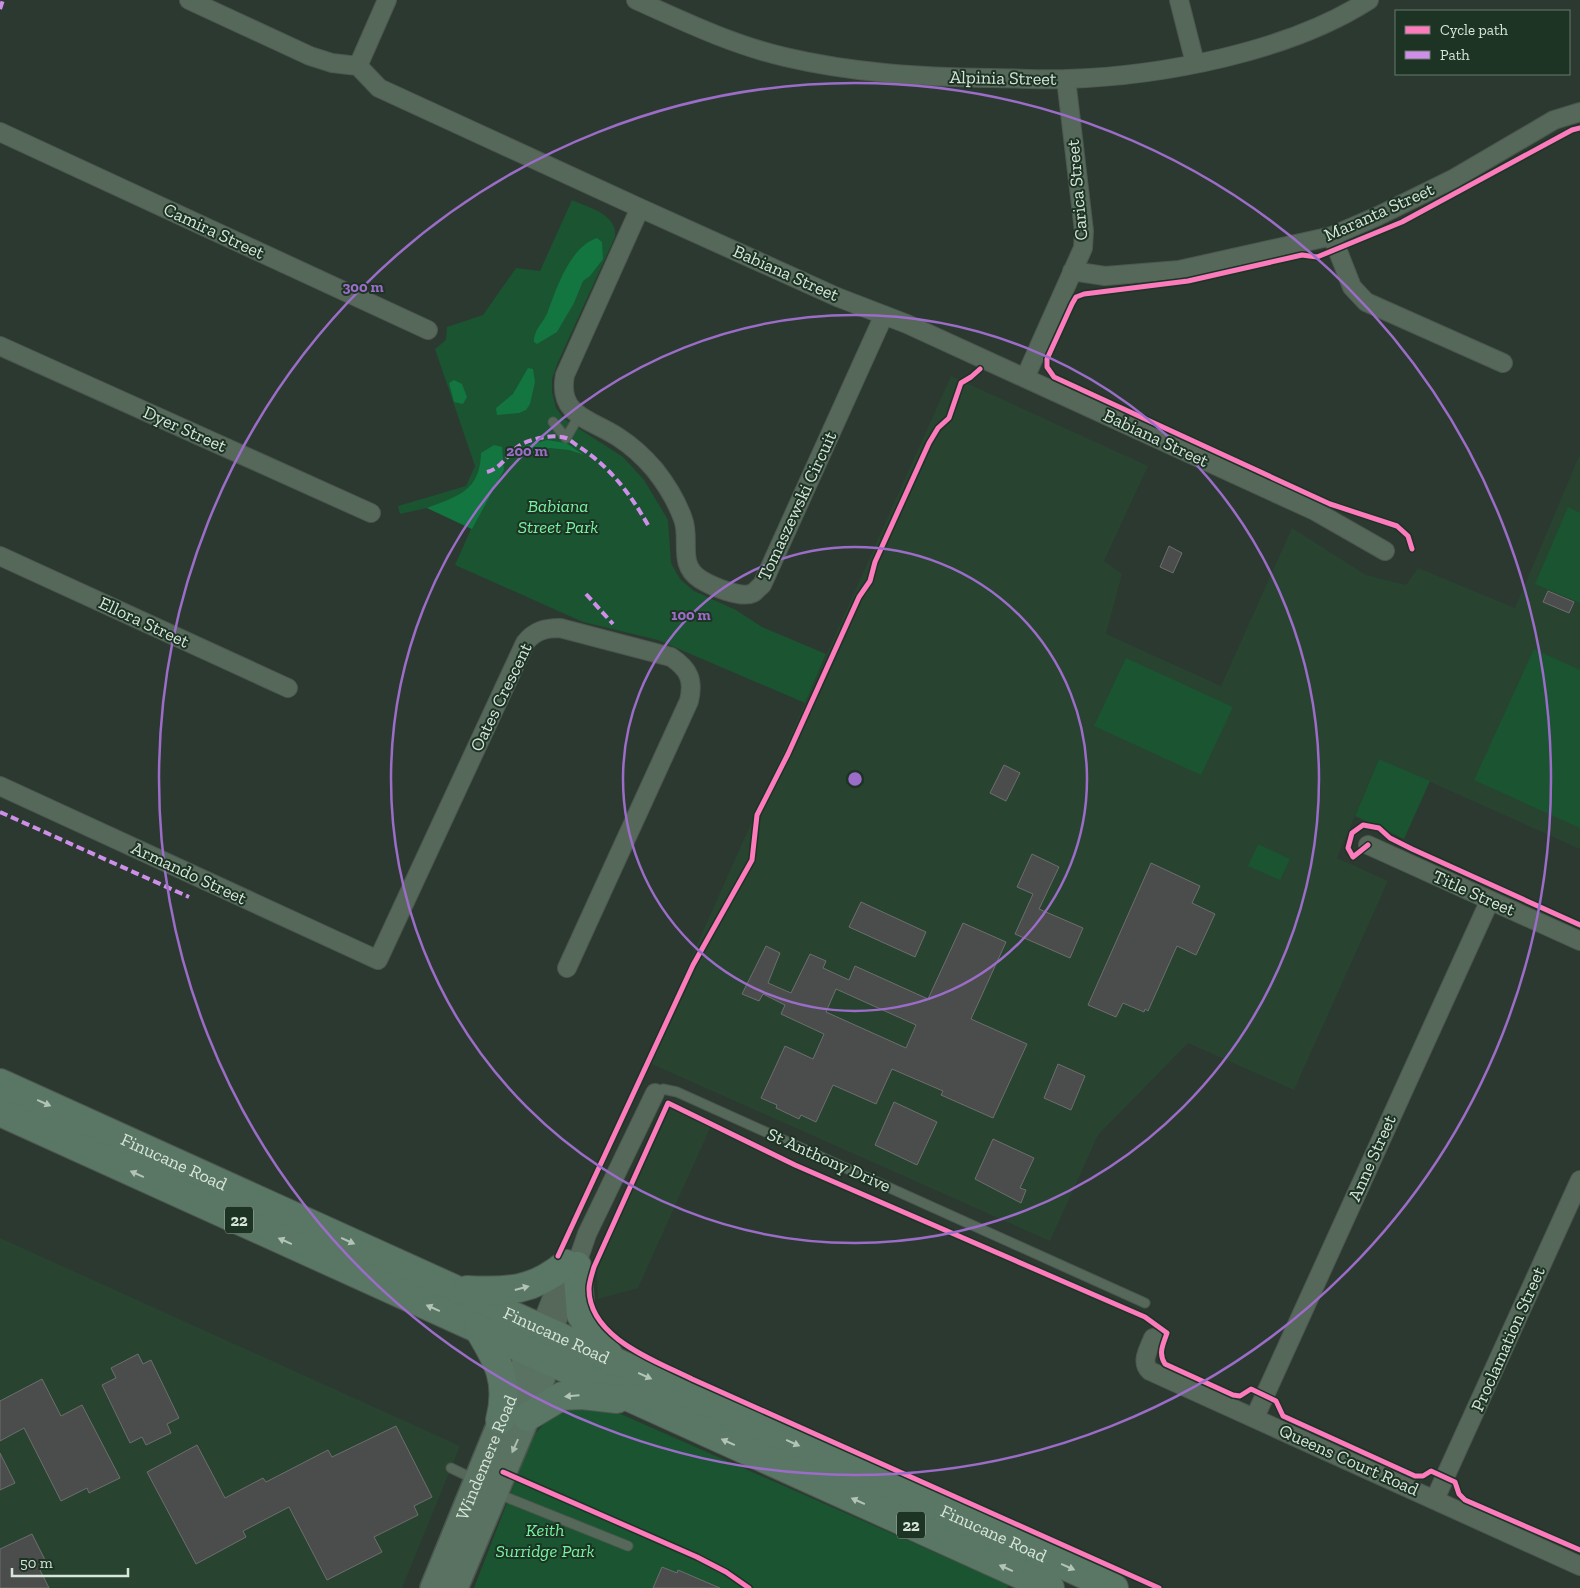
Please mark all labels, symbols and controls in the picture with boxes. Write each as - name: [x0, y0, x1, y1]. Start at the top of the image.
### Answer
- legend: [1395, 10, 1570, 75]
- text: Cycle path: [1440, 21, 1509, 39]
- text: Path: [1440, 46, 1470, 64]
- street label: Alpinia Street: [949, 66, 1057, 90]
- street label: Carica Street: [1062, 138, 1092, 241]
- street label: Maranta Street: [1321, 178, 1438, 246]
- street label: Camira Street: [160, 198, 268, 264]
- street label: Babiana Street: [730, 240, 843, 306]
- text: 300 m: [342, 278, 384, 296]
- street label: Dyer Street: [140, 401, 230, 457]
- street label: Babiana Street: [1100, 404, 1212, 472]
- street label: Tomaszewski Circuit: [753, 428, 841, 584]
- text: 200 m: [506, 442, 548, 460]
- park label: Babiana Street Park: [518, 495, 598, 538]
- street label: Ellora Street: [95, 591, 193, 653]
- text: 100 m: [671, 606, 711, 624]
- street label: Oates Crescent: [465, 639, 537, 755]
- centre of rings: [846, 770, 864, 788]
- street label: Armando Street: [128, 837, 250, 909]
- street label: Title Street: [1429, 865, 1519, 921]
- one-way arrow: [37, 1100, 51, 1108]
- street label: Anne Street: [1343, 1111, 1401, 1205]
- street label: St Anthony Drive: [764, 1123, 894, 1197]
- street label: Finucane Road: [117, 1128, 231, 1195]
- one-way arrow: [130, 1169, 144, 1177]
- road number: 22: [225, 1206, 253, 1234]
- one-way arrow: [278, 1236, 292, 1244]
- one-way arrow: [341, 1237, 355, 1245]
- street label: Proclamation Street: [1466, 1263, 1550, 1415]
- one-way arrow: [514, 1284, 529, 1292]
- street label: Finucane Road: [500, 1302, 613, 1369]
- one-way arrow: [426, 1303, 440, 1311]
- one-way arrow: [638, 1372, 652, 1380]
- street label: Windemere Road: [451, 1392, 522, 1523]
- one-way arrow: [564, 1392, 580, 1400]
- street label: Queens Court Road: [1276, 1419, 1422, 1501]
- one-way arrow: [721, 1437, 735, 1445]
- one-way arrow: [510, 1439, 518, 1453]
- one-way arrow: [786, 1439, 800, 1447]
- one-way arrow: [851, 1496, 865, 1504]
- street label: Finucane Road: [937, 1500, 1050, 1567]
- road number: 22: [897, 1512, 925, 1538]
- park label: Keith Surridge Park: [495, 1519, 595, 1562]
- scale bar: [12, 1546, 129, 1578]
- text: 50 m: [20, 1554, 53, 1572]
- one-way arrow: [999, 1563, 1013, 1571]
- one-way arrow: [1061, 1564, 1075, 1572]

